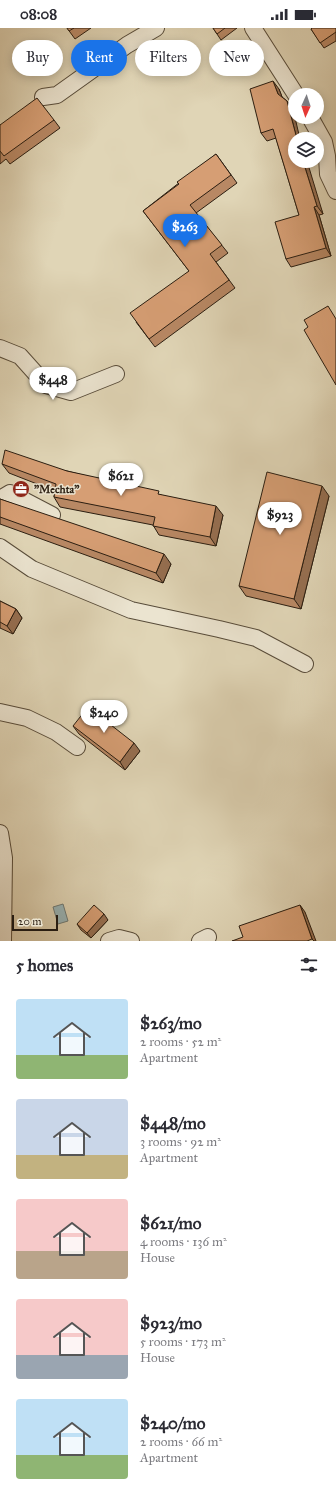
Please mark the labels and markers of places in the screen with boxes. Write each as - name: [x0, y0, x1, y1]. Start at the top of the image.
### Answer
- pin: $263: [161, 214, 209, 248]
- pin: $448: [29, 367, 77, 401]
- pin: $621: [97, 463, 145, 497]
- office icon: "Mechta": [11, 479, 31, 499]
- place label: "Mechta": [34, 483, 80, 496]
- pin: $923: [256, 502, 304, 536]
- pin: $240: [80, 700, 128, 734]

